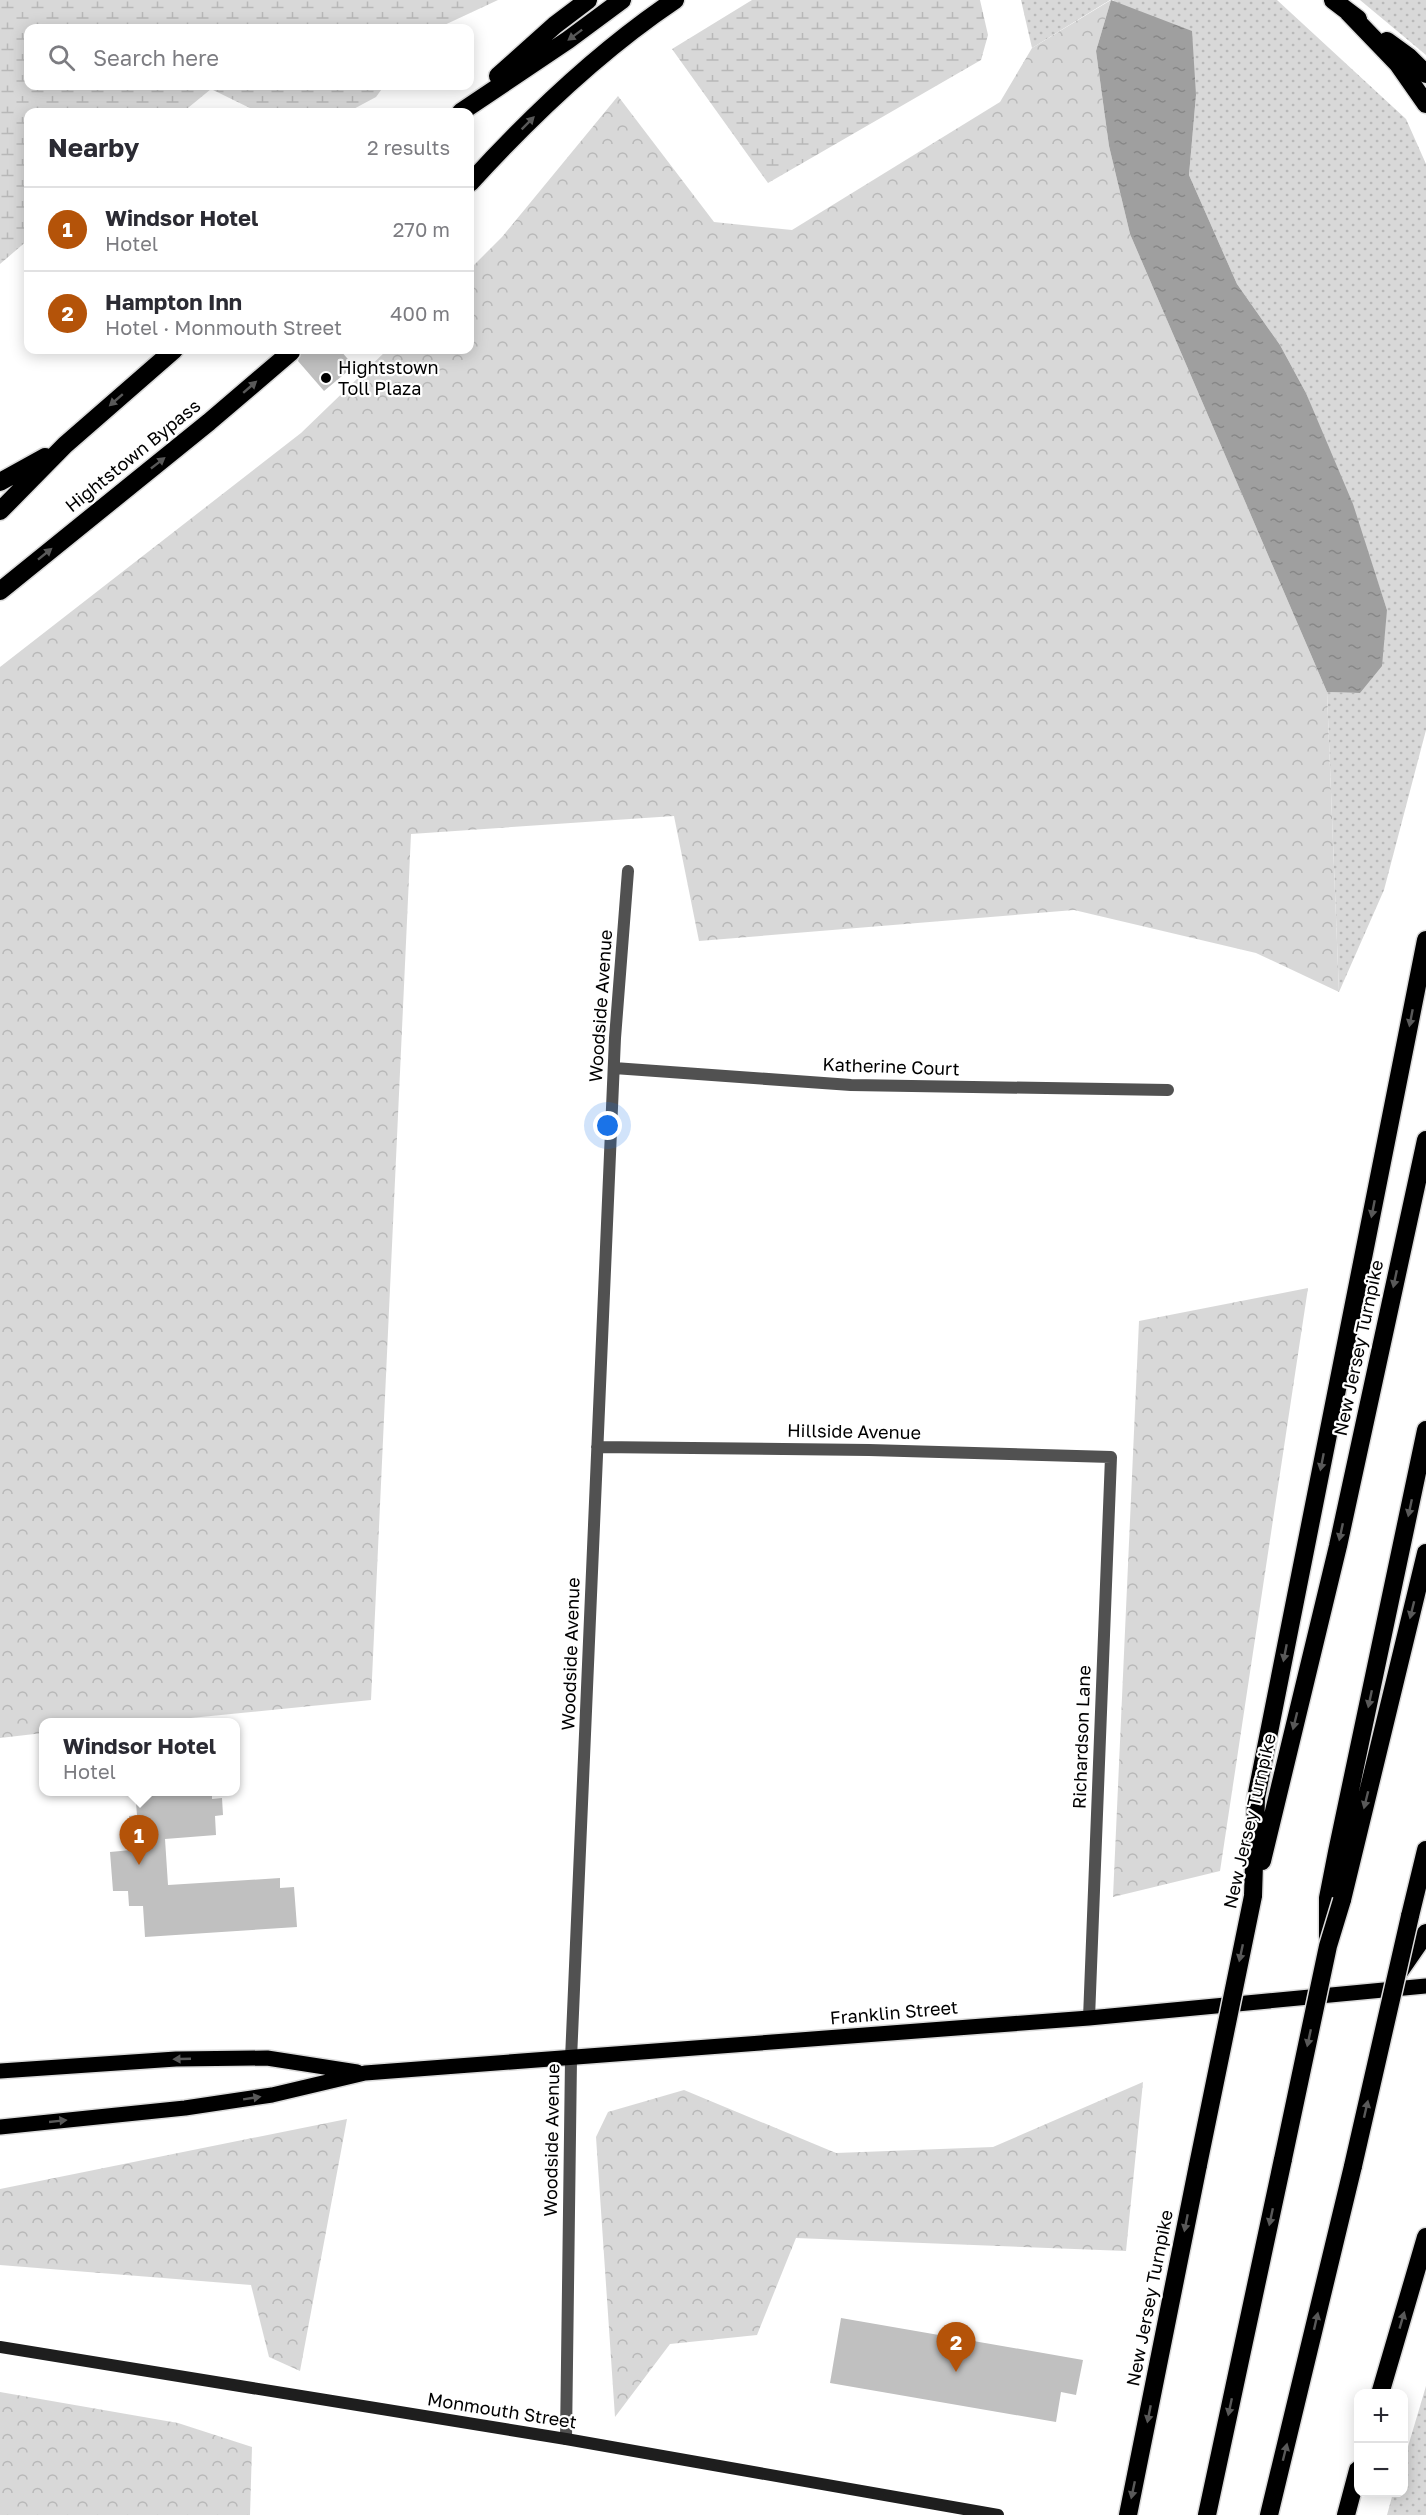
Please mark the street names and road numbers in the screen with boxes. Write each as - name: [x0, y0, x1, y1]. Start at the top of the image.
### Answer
- street label: Hightstown Bypass: [60, 394, 204, 516]
- street label: Woodside Avenue: [584, 929, 616, 1083]
- street label: Katherine Court: [822, 1053, 960, 1079]
- street label: New Jersey Turnpike: [1329, 1258, 1387, 1438]
- street label: Hillside Avenue: [787, 1419, 921, 1443]
- street label: Woodside Avenue: [556, 1577, 584, 1731]
- street label: Richardson Lane: [1067, 1665, 1095, 1809]
- street label: New Jersey Turnpike: [1218, 1731, 1280, 1911]
- street label: Franklin Street: [829, 1995, 959, 2029]
- street label: Woodside Avenue: [539, 2063, 563, 2217]
- street label: New Jersey Turnpike: [1121, 2208, 1177, 2388]
- street label: Monmouth Street: [426, 2387, 578, 2433]

